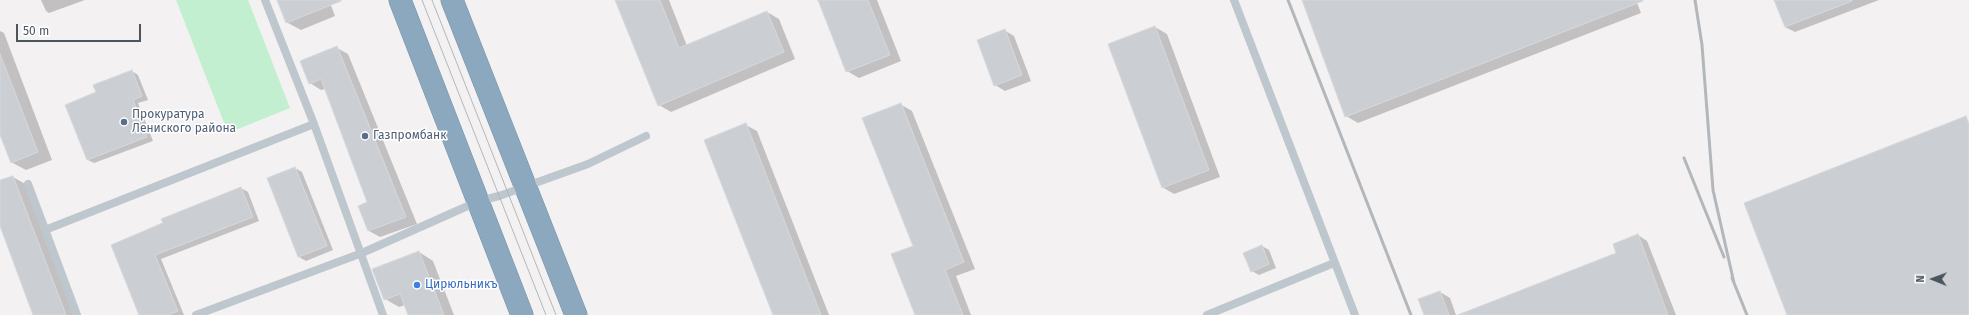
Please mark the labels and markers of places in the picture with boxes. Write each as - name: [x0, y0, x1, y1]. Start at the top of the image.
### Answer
- place label: Прокуратура Лениского района: [132, 108, 236, 136]
- marker: Прокуратура Лениского района: [119, 117, 129, 127]
- place label: Газпромбанк: [373, 129, 446, 143]
- marker: Газпромбанк: [360, 131, 370, 141]
- place label: Цирюльникъ: [425, 278, 497, 292]
- marker: Цирюльникъ: [412, 280, 422, 290]

